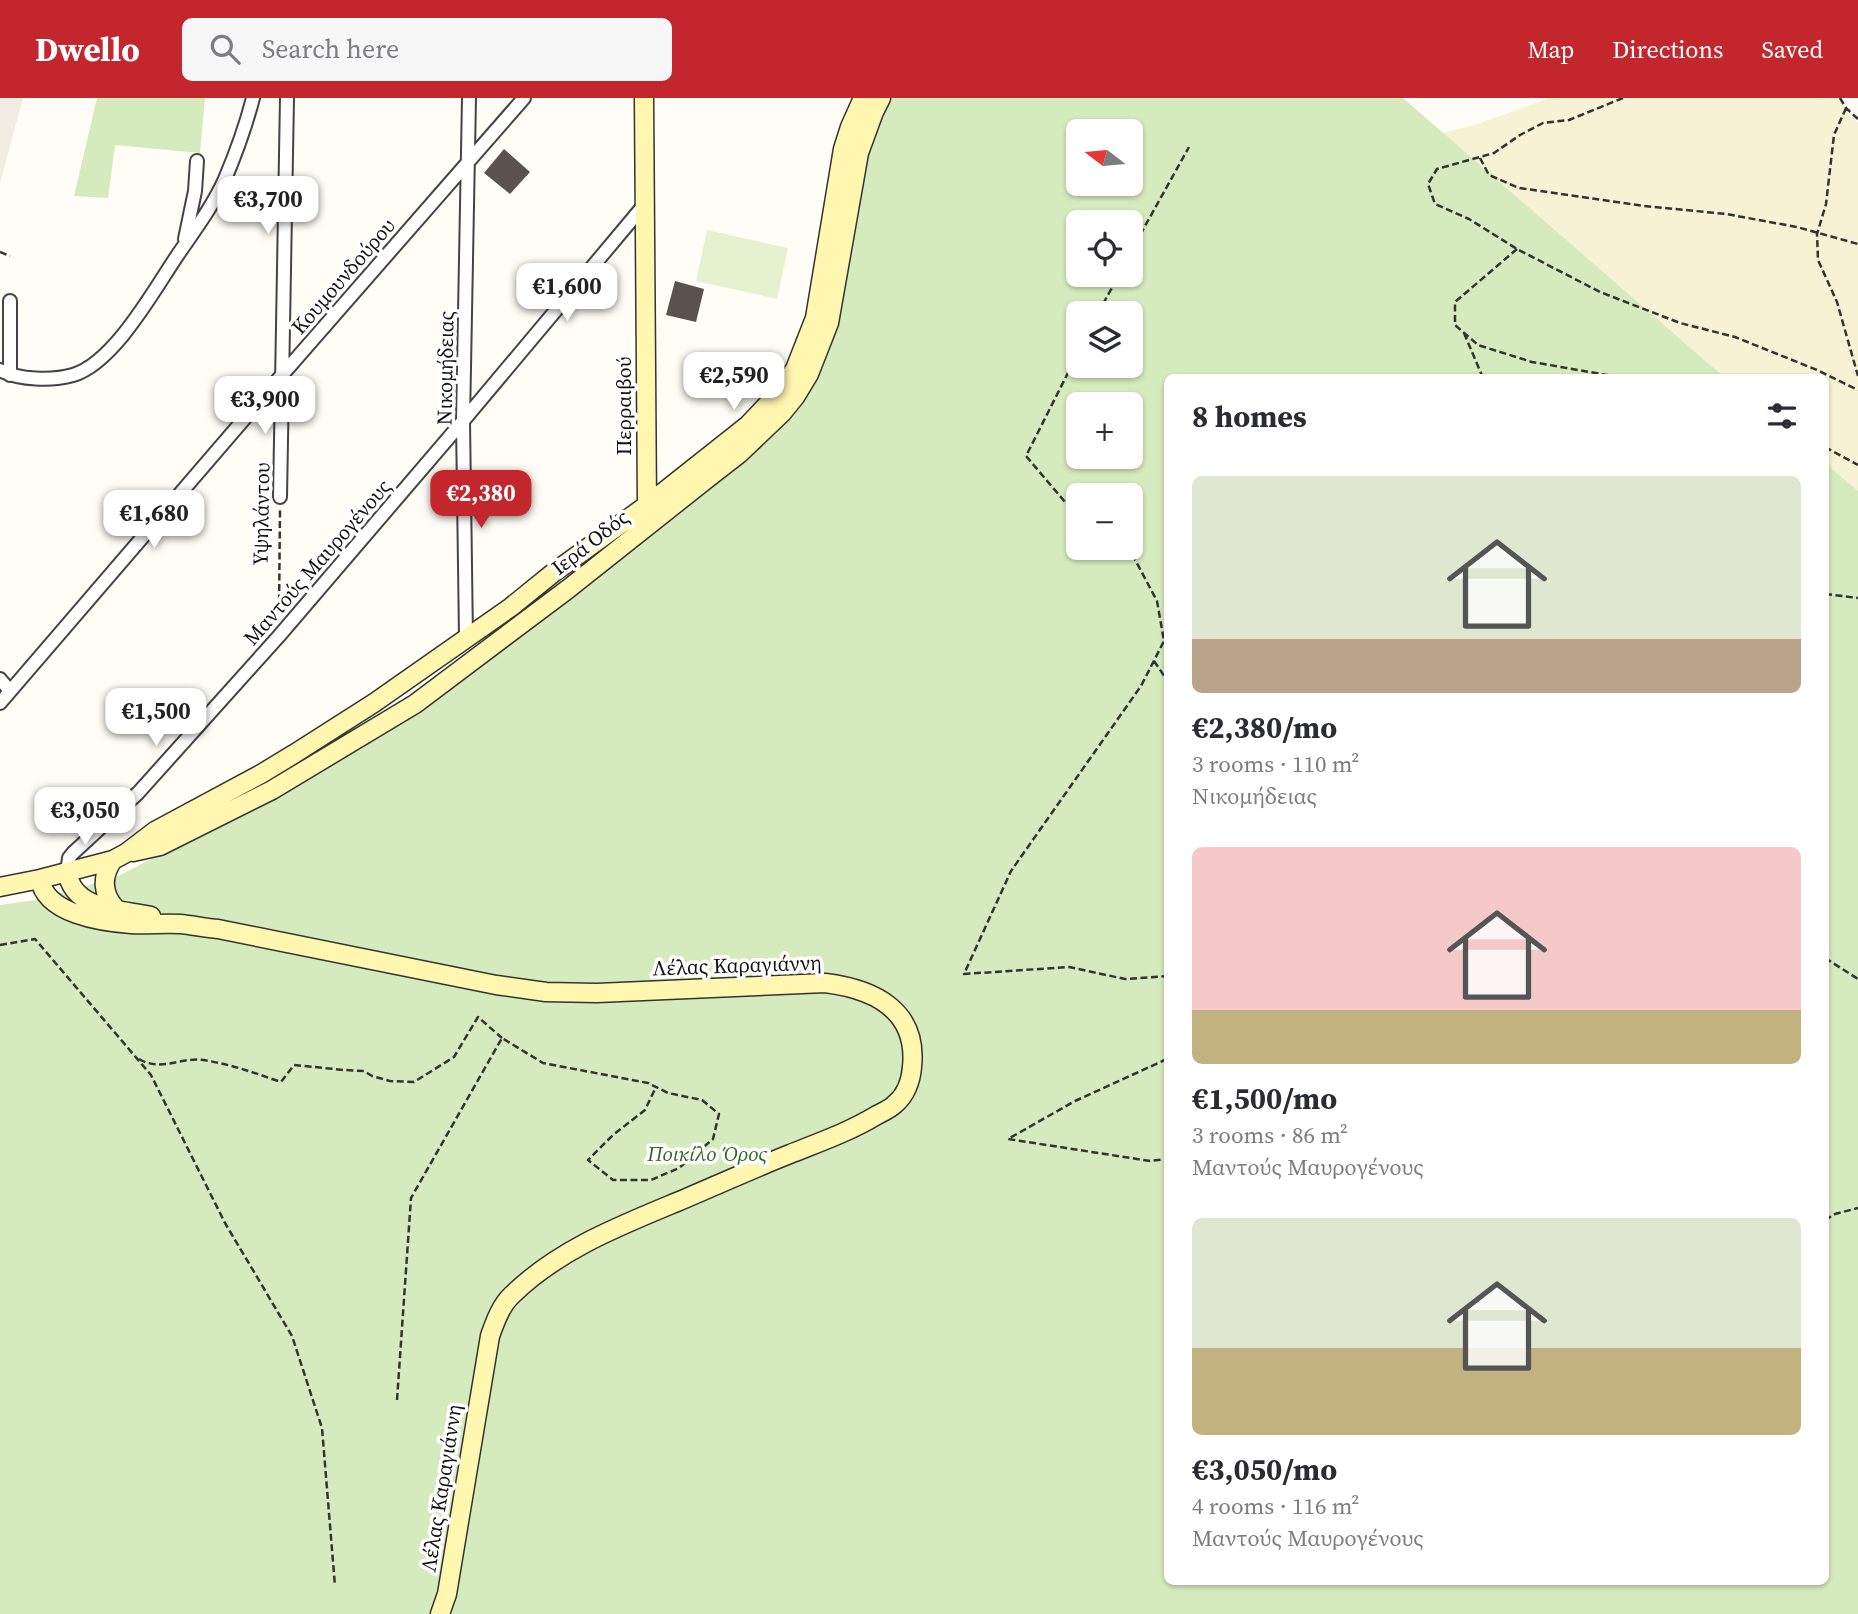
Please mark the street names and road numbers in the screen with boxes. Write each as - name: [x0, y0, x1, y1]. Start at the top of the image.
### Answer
- street label: Κουμουνδούρου: [284, 212, 402, 340]
- street label: Νικομήδειας: [430, 311, 460, 425]
- street label: Περραιβού: [609, 356, 638, 456]
- street label: Υψηλάντου: [246, 462, 276, 566]
- street label: Μαντούς Μαυρογένους: [237, 473, 397, 651]
- street label: Ιερά Οδός: [545, 503, 635, 581]
- street label: Λέλας Καραγιάννη: [652, 948, 822, 982]
- street label: Λέλας Καραγιάννη: [413, 1402, 469, 1574]

